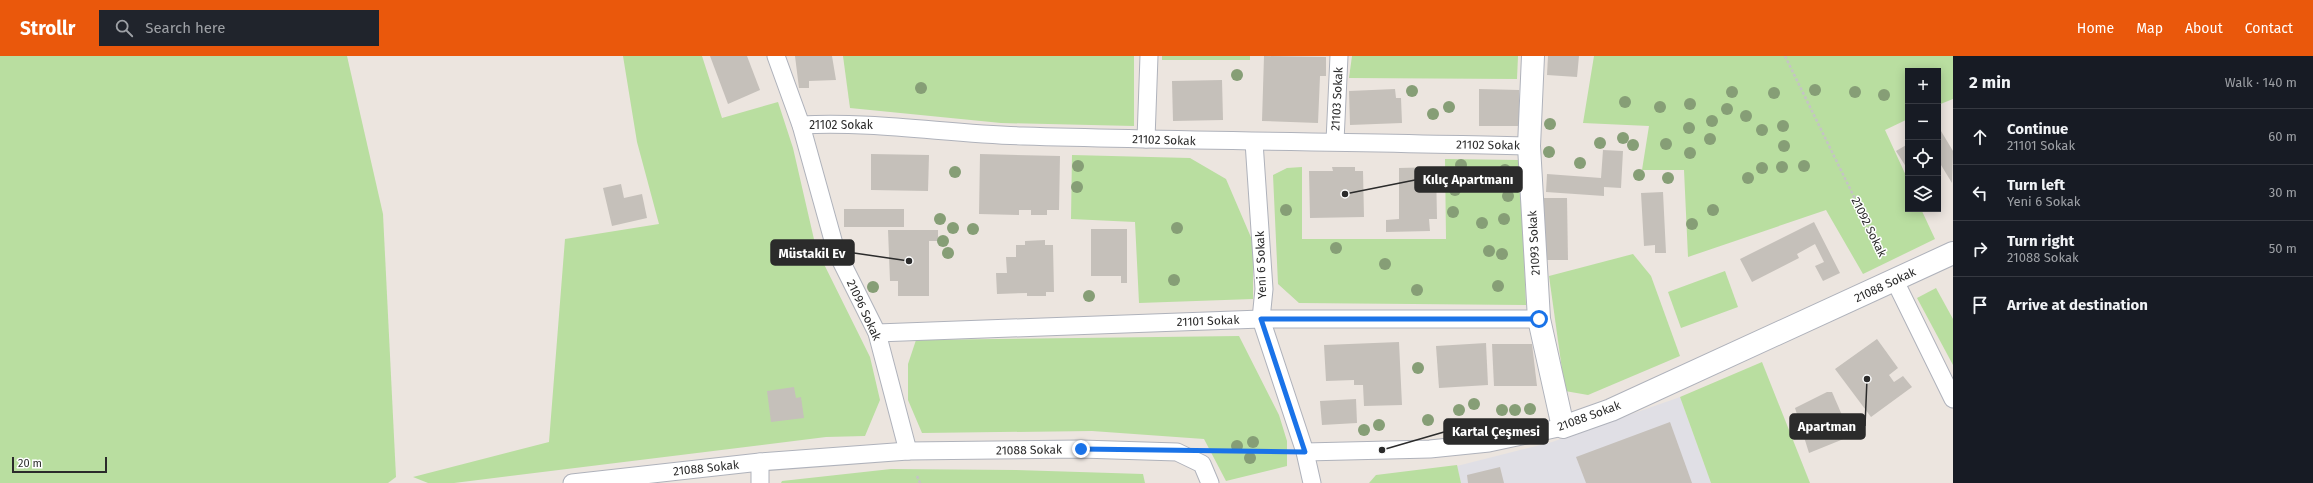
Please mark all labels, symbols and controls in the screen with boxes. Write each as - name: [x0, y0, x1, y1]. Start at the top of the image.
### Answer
- search box: [99, 10, 379, 46]
- text: Strollr: [20, 17, 75, 40]
- icon: search: [113, 17, 135, 39]
- text: Search here: [145, 19, 225, 37]
- text: Home: [2077, 20, 2114, 37]
- text: Map: [2136, 20, 2163, 37]
- text: About: [2185, 20, 2223, 37]
- text: Contact: [2245, 20, 2293, 37]
- street label: 21103 Sokak: [1328, 66, 1346, 131]
- map controls: [1905, 68, 1941, 212]
- button: +: [1905, 68, 1941, 104]
- text: 2 min: [1969, 72, 2011, 93]
- text: Walk · 140 m: [2225, 75, 2297, 90]
- button: −: [1905, 104, 1941, 140]
- street label: 21102 Sokak: [809, 118, 874, 132]
- text: Continue: [2007, 120, 2068, 138]
- icon: ahead: [1969, 126, 1991, 148]
- text: 60 m: [2268, 129, 2297, 144]
- street label: 21102 Sokak: [1132, 132, 1197, 148]
- street label: 21102 Sokak: [1456, 137, 1521, 153]
- text: 21101 Sokak: [2007, 138, 2075, 153]
- button: locate: [1905, 140, 1941, 176]
- callout: Kılıç Apartmanı: [1415, 167, 1522, 192]
- text: Kılıç Apartmanı: [1423, 172, 1513, 188]
- button: layers: [1905, 176, 1941, 212]
- text: Turn left: [2007, 176, 2065, 194]
- icon: left: [1969, 182, 1991, 204]
- text: 30 m: [2269, 185, 2297, 200]
- text: Yeni 6 Sokak: [2007, 194, 2080, 209]
- street label: 21092 Sokak: [1849, 195, 1890, 260]
- street label: 21093 Sokak: [1525, 209, 1543, 276]
- street label: Yeni 6 Sokak: [1253, 230, 1269, 299]
- text: Turn right: [2007, 232, 2074, 250]
- icon: right: [1969, 238, 1991, 260]
- callout: Müstakil Ev: [771, 240, 854, 265]
- text: 50 m: [2269, 241, 2297, 256]
- text: Müstakil Ev: [779, 246, 846, 261]
- text: 21088 Sokak: [2007, 250, 2079, 265]
- street label: 21088 Sokak: [1852, 264, 1919, 305]
- street label: 21096 Sokak: [844, 277, 885, 343]
- icon: arrive: [1969, 294, 1991, 316]
- text: Arrive at destination: [2007, 296, 2148, 314]
- route start: [1530, 310, 1548, 328]
- street label: 21101 Sokak: [1176, 313, 1240, 329]
- street label: 21088 Sokak: [1556, 398, 1623, 434]
- callout: Apartman: [1790, 414, 1865, 439]
- callout: Kartal Çeşmesi: [1444, 419, 1548, 444]
- text: Apartman: [1797, 419, 1856, 434]
- text: Kartal Çeşmesi: [1452, 424, 1540, 440]
- route end: [1072, 440, 1090, 458]
- street label: 21088 Sokak: [996, 442, 1063, 458]
- scale bar: [12, 455, 107, 474]
- text: 20 m: [18, 457, 42, 470]
- street label: 21088 Sokak: [672, 457, 740, 478]

